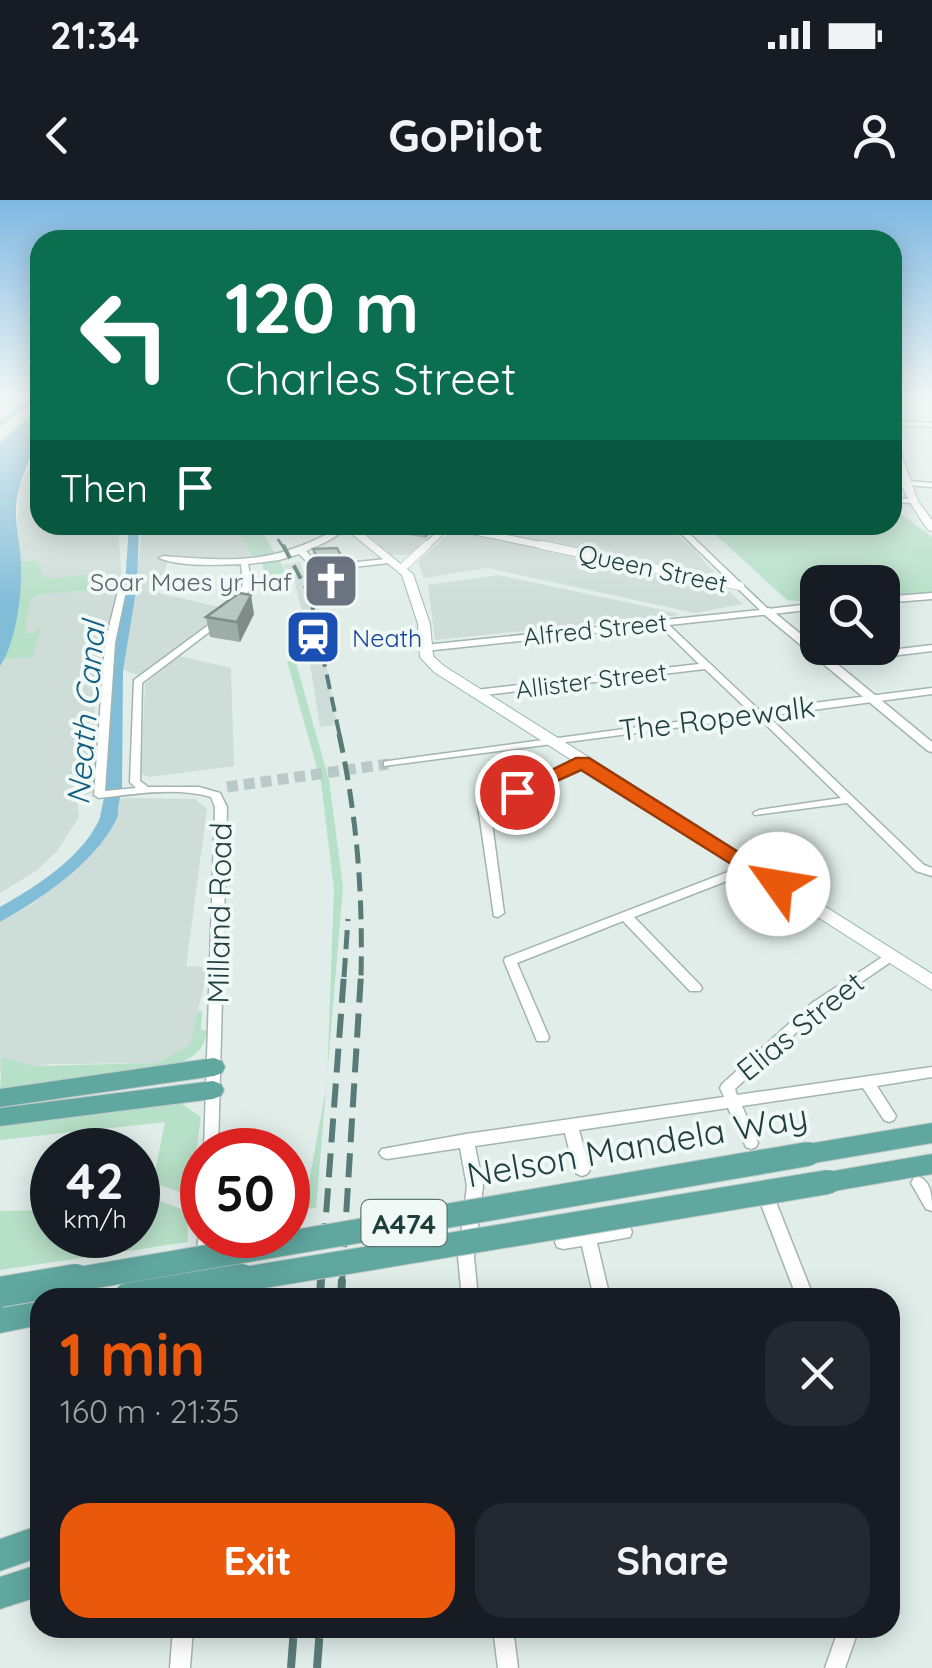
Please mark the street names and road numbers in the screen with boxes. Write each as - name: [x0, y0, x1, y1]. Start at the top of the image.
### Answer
- street label: Queen Street: [576, 537, 730, 599]
- street label: Alfred Street: [522, 606, 668, 652]
- street label: Allister Street: [514, 655, 668, 705]
- street label: The Ropewalk: [617, 687, 817, 749]
- street label: Milland Road: [198, 822, 240, 1004]
- street label: Elias Street: [729, 963, 871, 1089]
- street label: Nelson Mandela Way: [463, 1093, 811, 1197]
- road number: A474: [362, 1200, 446, 1246]

